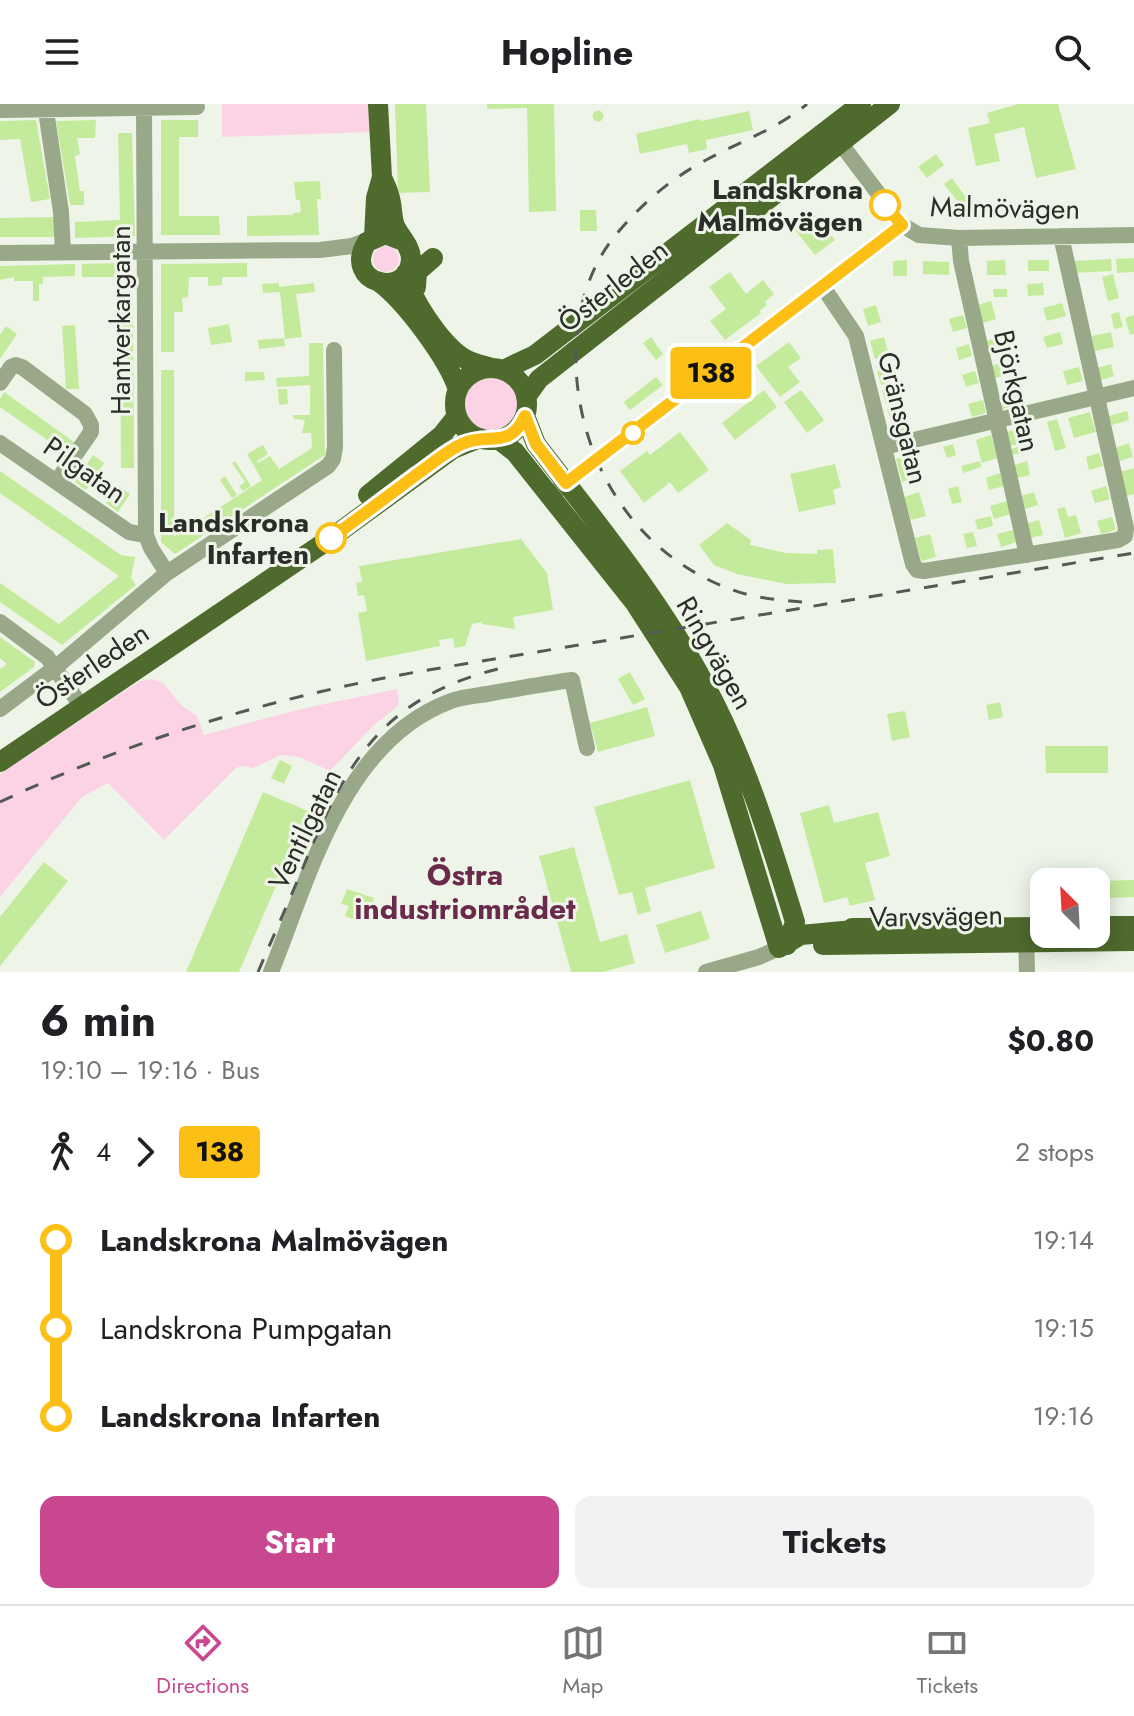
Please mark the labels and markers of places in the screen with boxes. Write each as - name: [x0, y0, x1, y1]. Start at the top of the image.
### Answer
- place label: Landskrona Malmövägen: [697, 169, 863, 242]
- marker: Landskrona Malmövägen: [870, 190, 900, 220]
- unlabelled marker: [622, 422, 644, 444]
- place label: Landskrona Infarten: [158, 502, 309, 575]
- marker: Landskrona Infarten: [316, 523, 346, 553]

